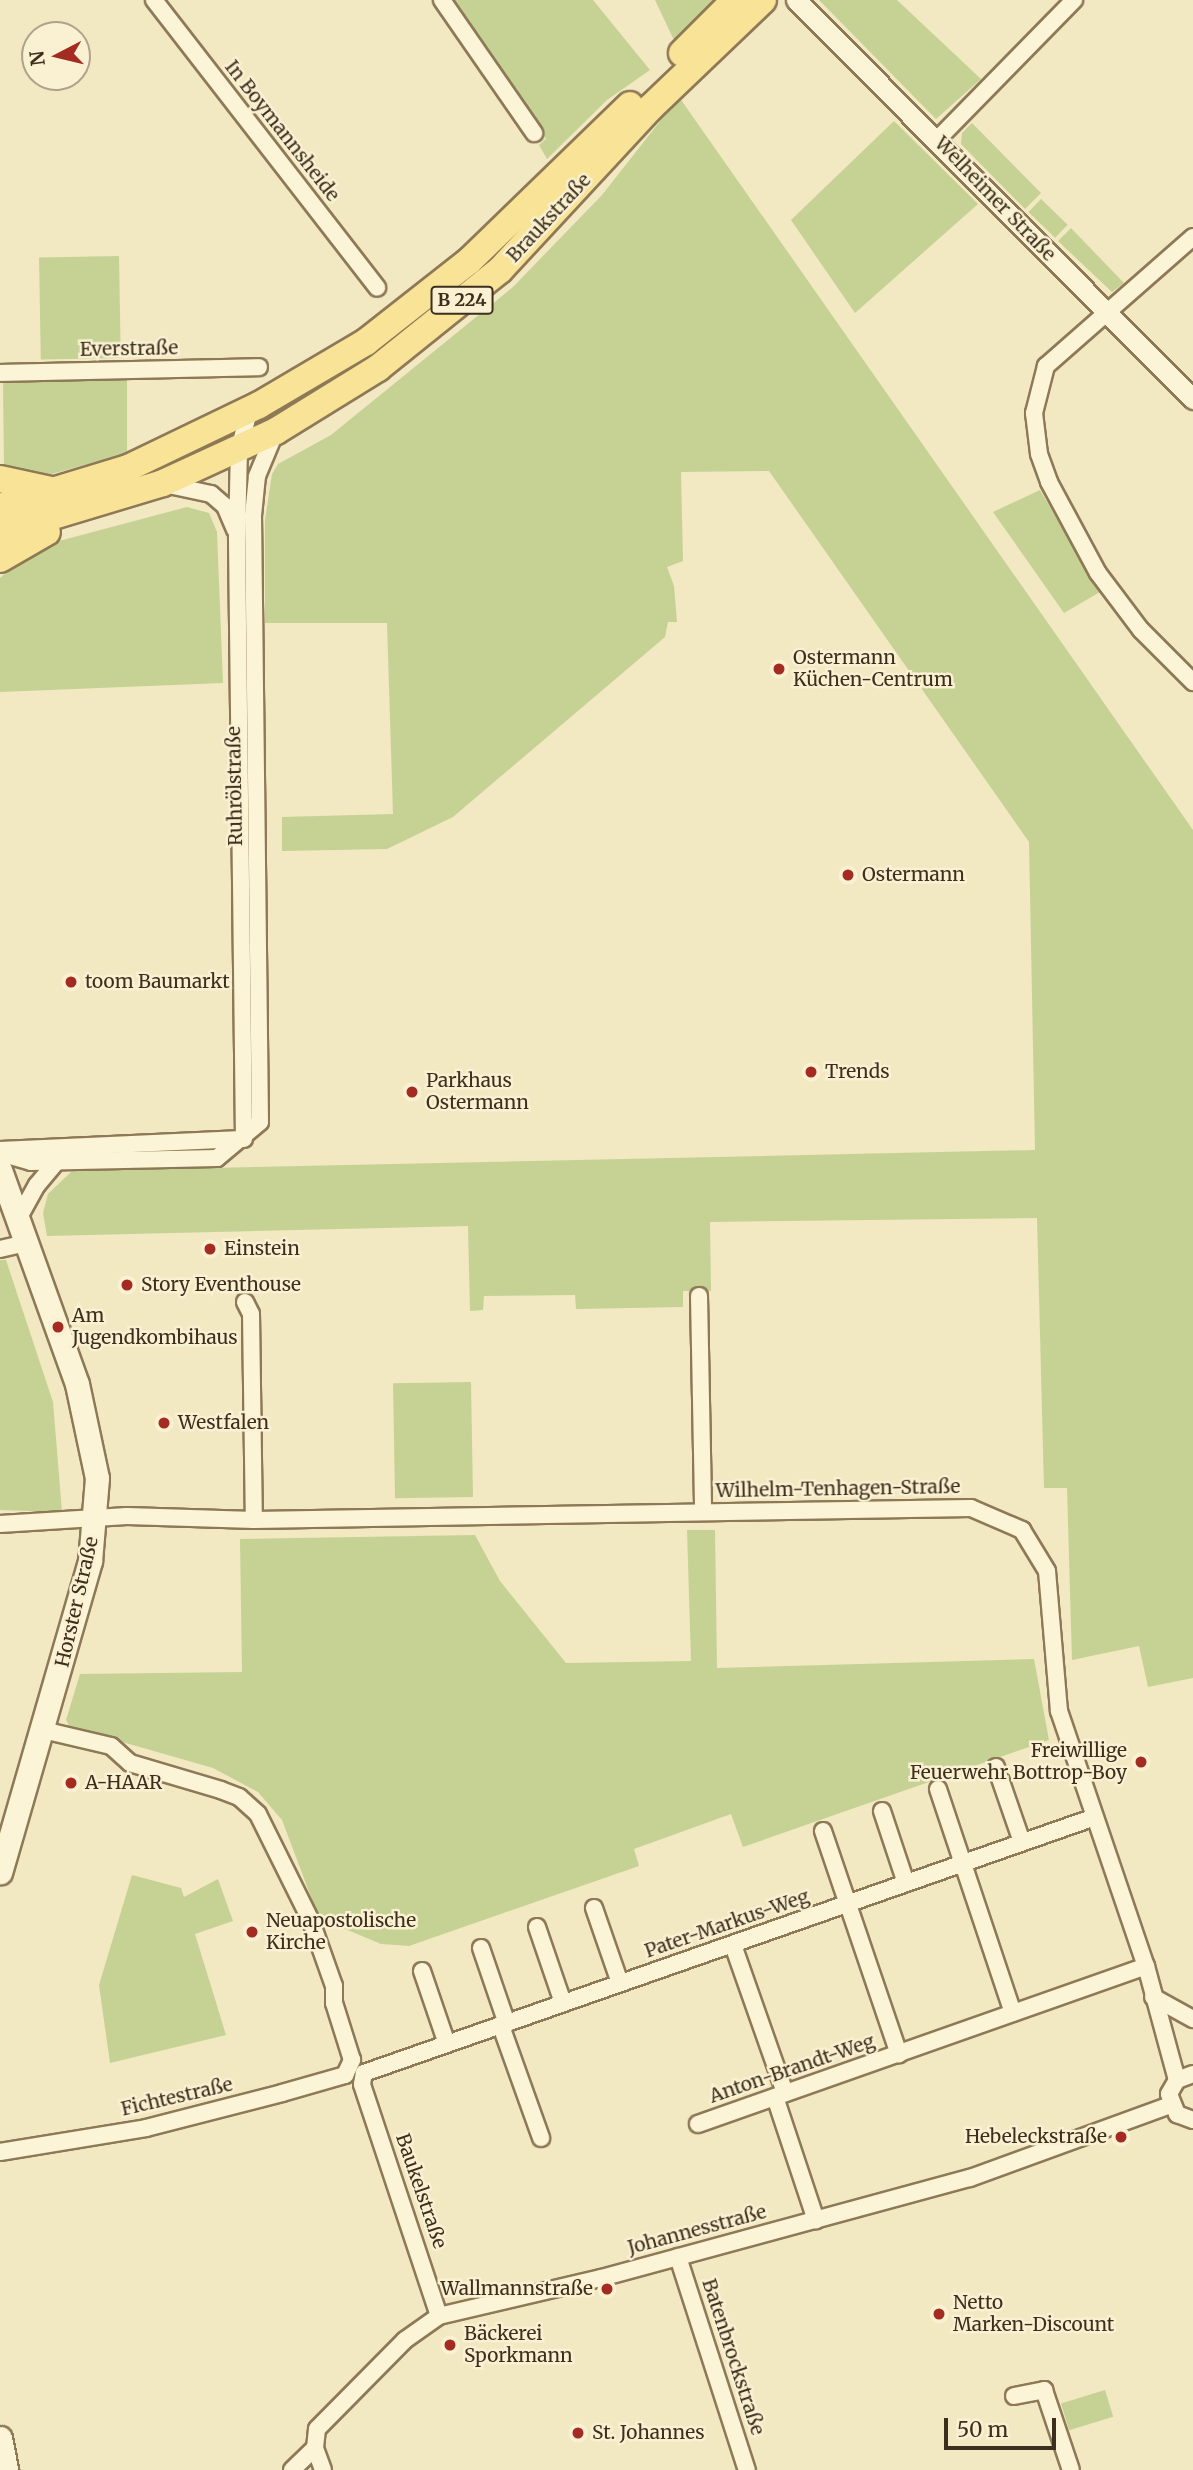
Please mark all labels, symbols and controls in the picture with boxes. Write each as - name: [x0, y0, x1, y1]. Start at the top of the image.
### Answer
- north arrow: [21, 21, 91, 91]
- text: N: [24, 49, 50, 67]
- street label: In Boymannsheide: [220, 56, 344, 206]
- street label: Welheimer Straße: [930, 132, 1060, 266]
- street label: Braukstraße: [502, 169, 596, 267]
- road number: B 224: [430, 286, 494, 314]
- street label: Everstraße: [80, 337, 178, 361]
- place label: Ostermann Küchen-Centrum: [793, 647, 953, 691]
- marker: Ostermann Küchen-Centrum: [771, 661, 787, 677]
- street label: Ruhrölstraße: [223, 726, 247, 846]
- place label: Ostermann: [862, 864, 965, 886]
- marker: Ostermann: [840, 867, 856, 883]
- place label: toom Baumarkt: [85, 971, 230, 993]
- marker: toom Baumarkt: [63, 974, 79, 990]
- place label: Trends: [825, 1061, 890, 1083]
- marker: Trends: [803, 1064, 819, 1080]
- place label: Parkhaus Ostermann: [426, 1070, 529, 1114]
- marker: Parkhaus Ostermann: [404, 1084, 420, 1100]
- place label: Einstein: [224, 1238, 300, 1260]
- marker: Einstein: [202, 1241, 218, 1257]
- place label: Story Eventhouse: [141, 1274, 301, 1296]
- marker: Story Eventhouse: [119, 1277, 135, 1293]
- place label: Am Jugendkombihaus: [72, 1305, 238, 1349]
- marker: Am Jugendkombihaus: [50, 1319, 66, 1335]
- place label: Westfalen: [178, 1412, 269, 1434]
- marker: Westfalen: [156, 1415, 172, 1431]
- street label: Wilhelm-Tenhagen-Straße: [716, 1475, 960, 1503]
- street label: Horster Straße: [51, 1534, 103, 1670]
- place label: Freiwillige Feuerwehr Bottrop-Boy: [910, 1740, 1127, 1784]
- marker: Freiwillige Feuerwehr Bottrop-Boy: [1133, 1754, 1149, 1770]
- place label: A-HAAR: [85, 1772, 162, 1794]
- marker: A-HAAR: [63, 1775, 79, 1791]
- street label: Pater-Markus-Weg: [642, 1885, 812, 1963]
- place label: Neuapostolische Kirche: [266, 1910, 416, 1954]
- marker: Neuapostolische Kirche: [244, 1924, 260, 1940]
- street label: Anton-Brandt-Weg: [706, 2030, 878, 2108]
- street label: Fichtestraße: [119, 2073, 235, 2121]
- place label: Hebeleckstraße: [965, 2126, 1107, 2148]
- marker: Hebeleckstraße: [1113, 2129, 1129, 2145]
- street label: Baukelstraße: [391, 2130, 451, 2252]
- street label: Johannesstraße: [625, 2201, 769, 2259]
- street label: Batenbrockstraße: [697, 2276, 769, 2438]
- place label: Wallmannstraße: [441, 2278, 593, 2300]
- marker: Wallmannstraße: [599, 2281, 615, 2297]
- place label: Netto Marken-Discount: [953, 2292, 1114, 2336]
- marker: Netto Marken-Discount: [931, 2306, 947, 2322]
- place label: Bäckerei Sporkmann: [464, 2323, 573, 2367]
- marker: Bäckerei Sporkmann: [442, 2337, 458, 2353]
- scale bar: [948, 2404, 1060, 2448]
- text: 50 m: [957, 2416, 1008, 2443]
- place label: St. Johannes: [592, 2422, 705, 2444]
- marker: St. Johannes: [570, 2425, 586, 2441]

